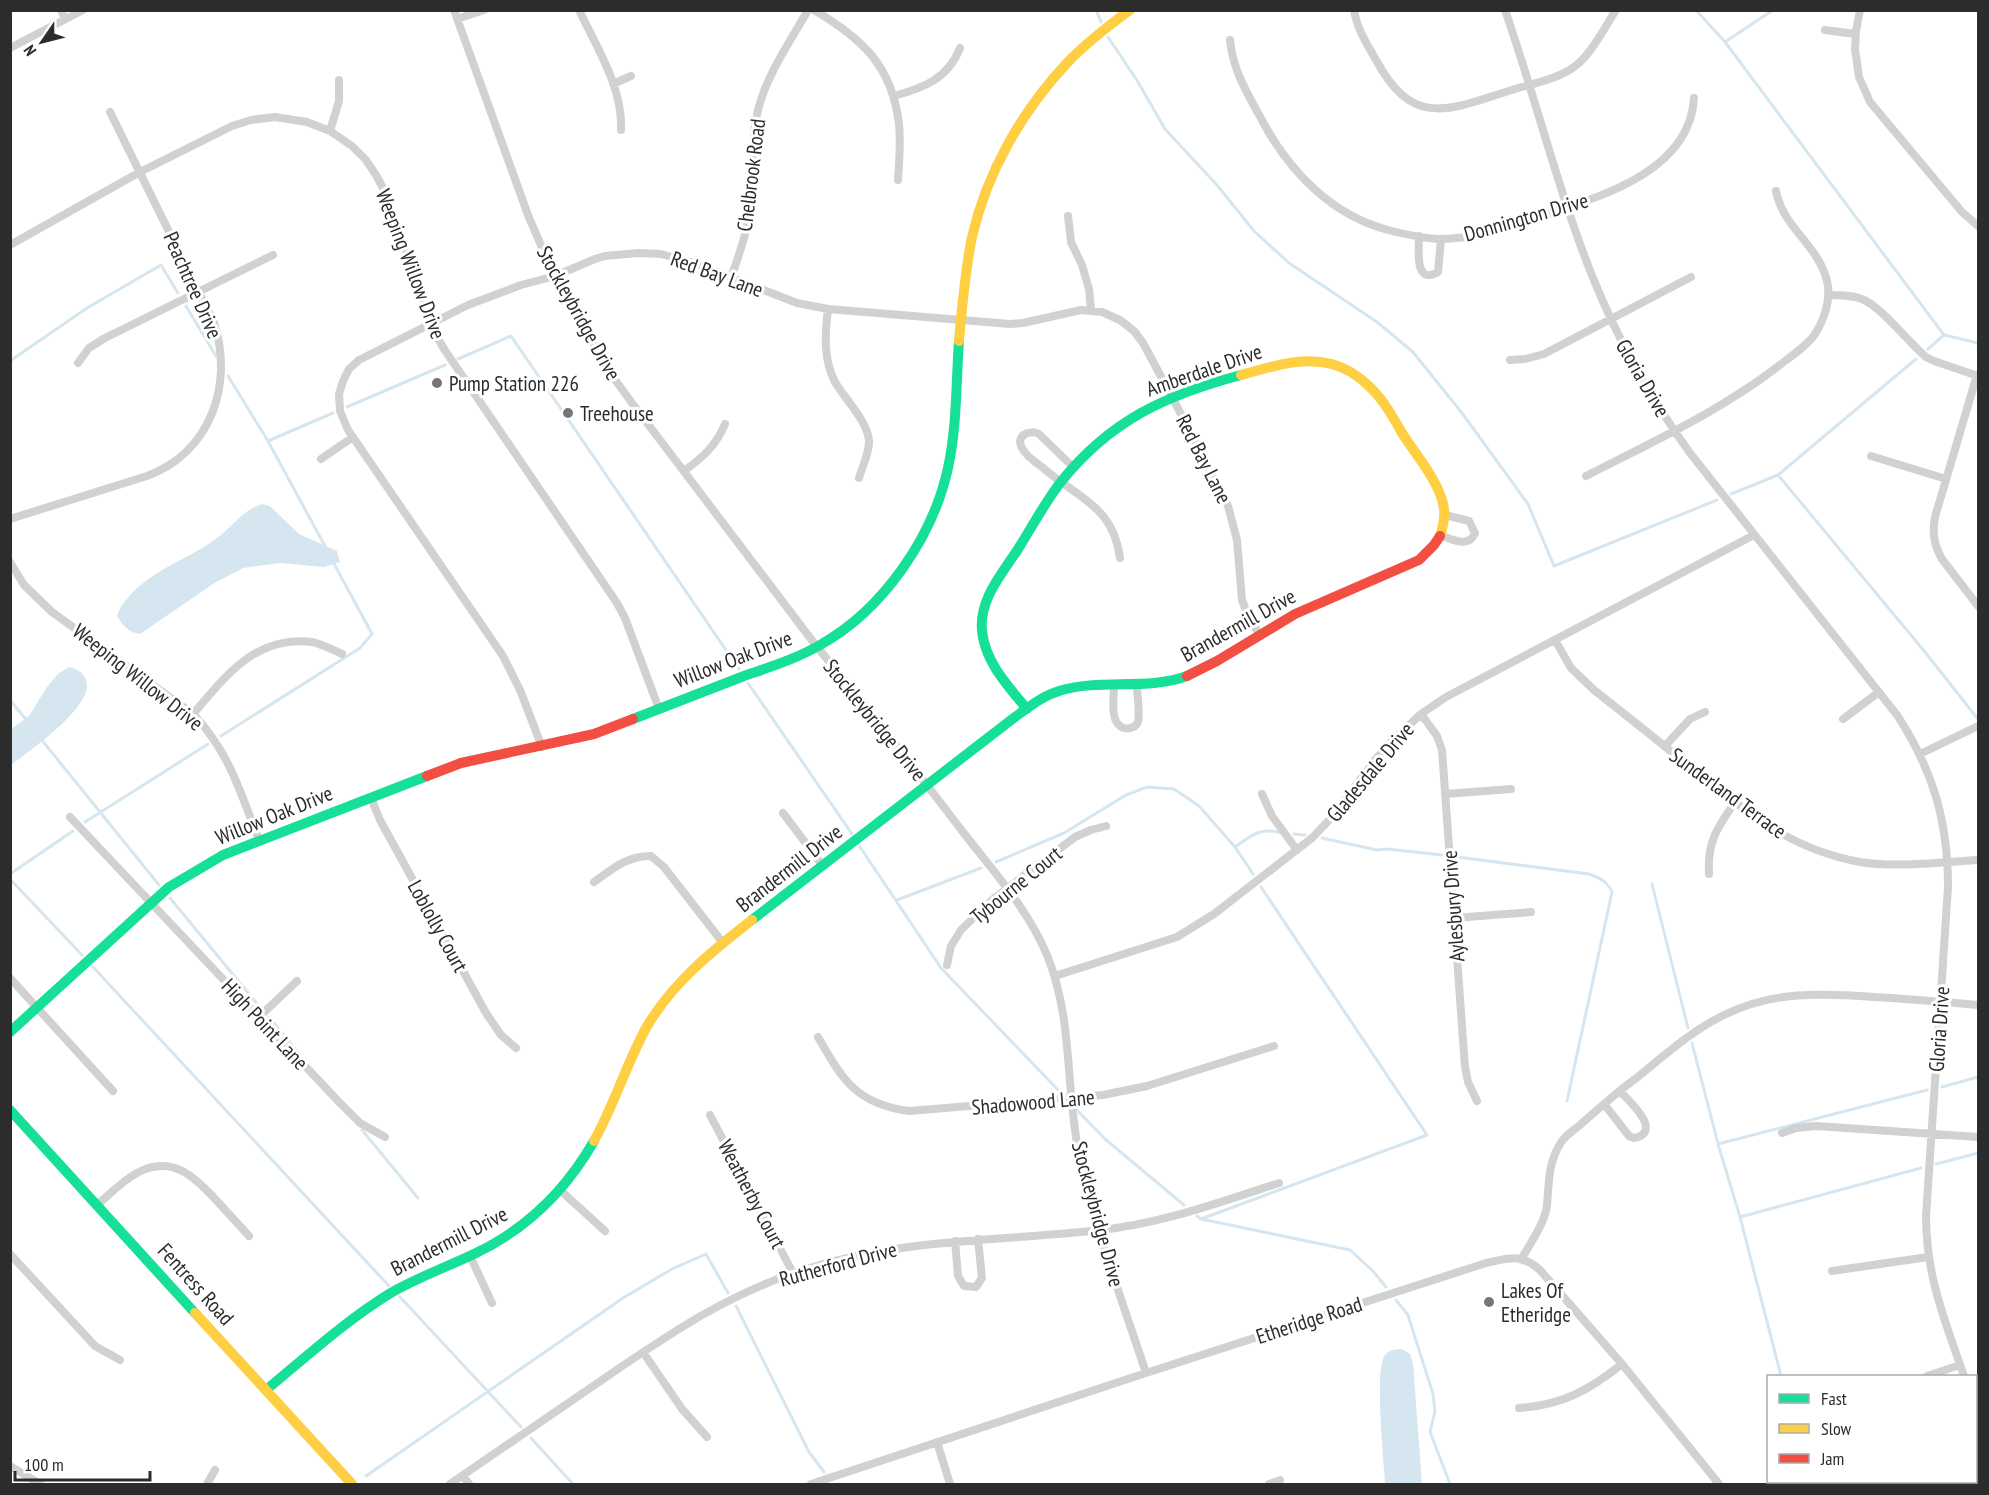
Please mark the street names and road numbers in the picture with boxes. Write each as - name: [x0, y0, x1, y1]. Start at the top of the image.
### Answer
- street label: Chelbrook Road: [731, 117, 771, 233]
- street label: Weeping Willow Drive: [370, 185, 452, 343]
- street label: Donnington Drive: [1461, 186, 1591, 248]
- street label: Peachtree Drive: [157, 227, 229, 343]
- street label: Stockleybridge Drive: [531, 241, 627, 385]
- street label: Red Bay Lane: [667, 245, 767, 303]
- street label: Gloria Drive: [1610, 334, 1676, 422]
- street label: Amberdale Drive: [1142, 338, 1266, 402]
- street label: Red Bay Lane: [1170, 410, 1238, 508]
- street label: Brandermill Drive: [1176, 582, 1300, 668]
- street label: Weeping Willow Drive: [67, 618, 209, 736]
- street label: Willow Oak Drive: [670, 624, 796, 694]
- street label: Stockleybridge Drive: [818, 653, 932, 787]
- street label: Gladesdale Drive: [1320, 717, 1420, 827]
- street label: Sunderland Terrace: [1664, 742, 1792, 844]
- street label: Willow Oak Drive: [211, 779, 337, 851]
- street label: Brandermill Drive: [730, 818, 848, 918]
- street label: Tybourne Court: [965, 840, 1067, 930]
- street label: Aylesbury Drive: [1436, 849, 1470, 963]
- street label: Loblolly Court: [402, 875, 474, 977]
- street label: High Point Lane: [216, 973, 314, 1075]
- street label: Gloria Drive: [1923, 985, 1955, 1073]
- street label: Shadowood Lane: [970, 1083, 1096, 1121]
- street label: Weatherby Court: [712, 1135, 792, 1253]
- street label: Stockleybridge Drive: [1066, 1138, 1130, 1290]
- street label: Brandermill Drive: [386, 1200, 512, 1282]
- street label: Rutherford Drive: [776, 1235, 900, 1293]
- street label: Fentress Road: [152, 1237, 240, 1331]
- street label: Etheridge Road: [1252, 1290, 1366, 1350]

